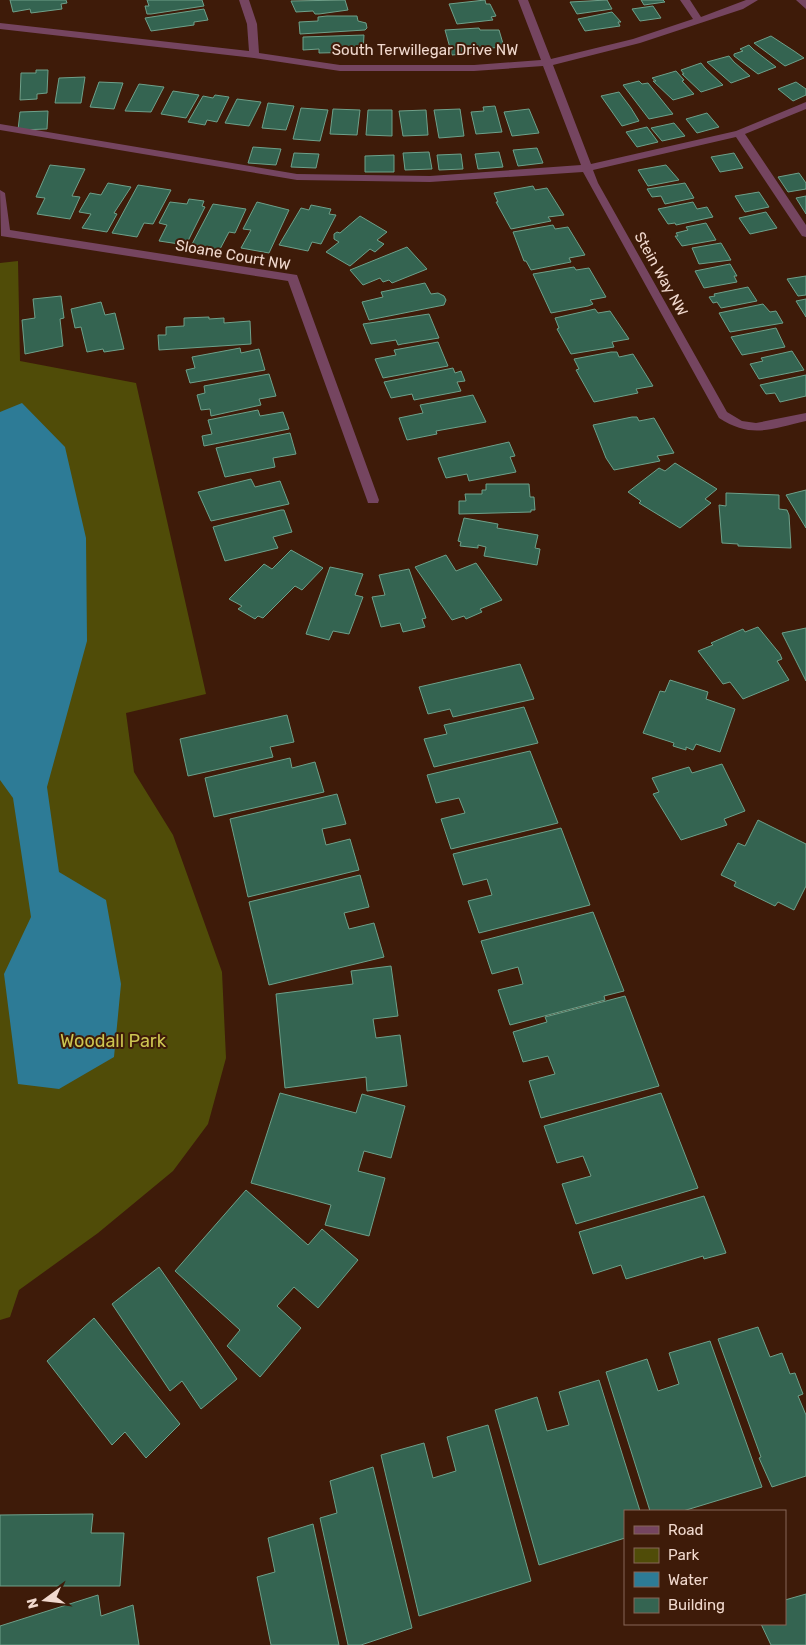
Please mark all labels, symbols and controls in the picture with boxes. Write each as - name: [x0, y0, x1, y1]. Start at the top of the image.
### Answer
- street label: South Terwillegar Drive NW: [332, 41, 518, 59]
- street label: Stein Way NW: [630, 229, 692, 319]
- street label: Sloane Court NW: [174, 236, 292, 274]
- park label: Woodall Park: [60, 1030, 167, 1052]
- legend: [624, 1510, 786, 1625]
- text: Road: [668, 1521, 704, 1539]
- text: Park: [668, 1546, 699, 1564]
- text: Water: [668, 1571, 708, 1589]
- north arrow: [20, 1575, 70, 1625]
- text: N: [23, 1596, 42, 1610]
- text: Building: [668, 1596, 725, 1614]

